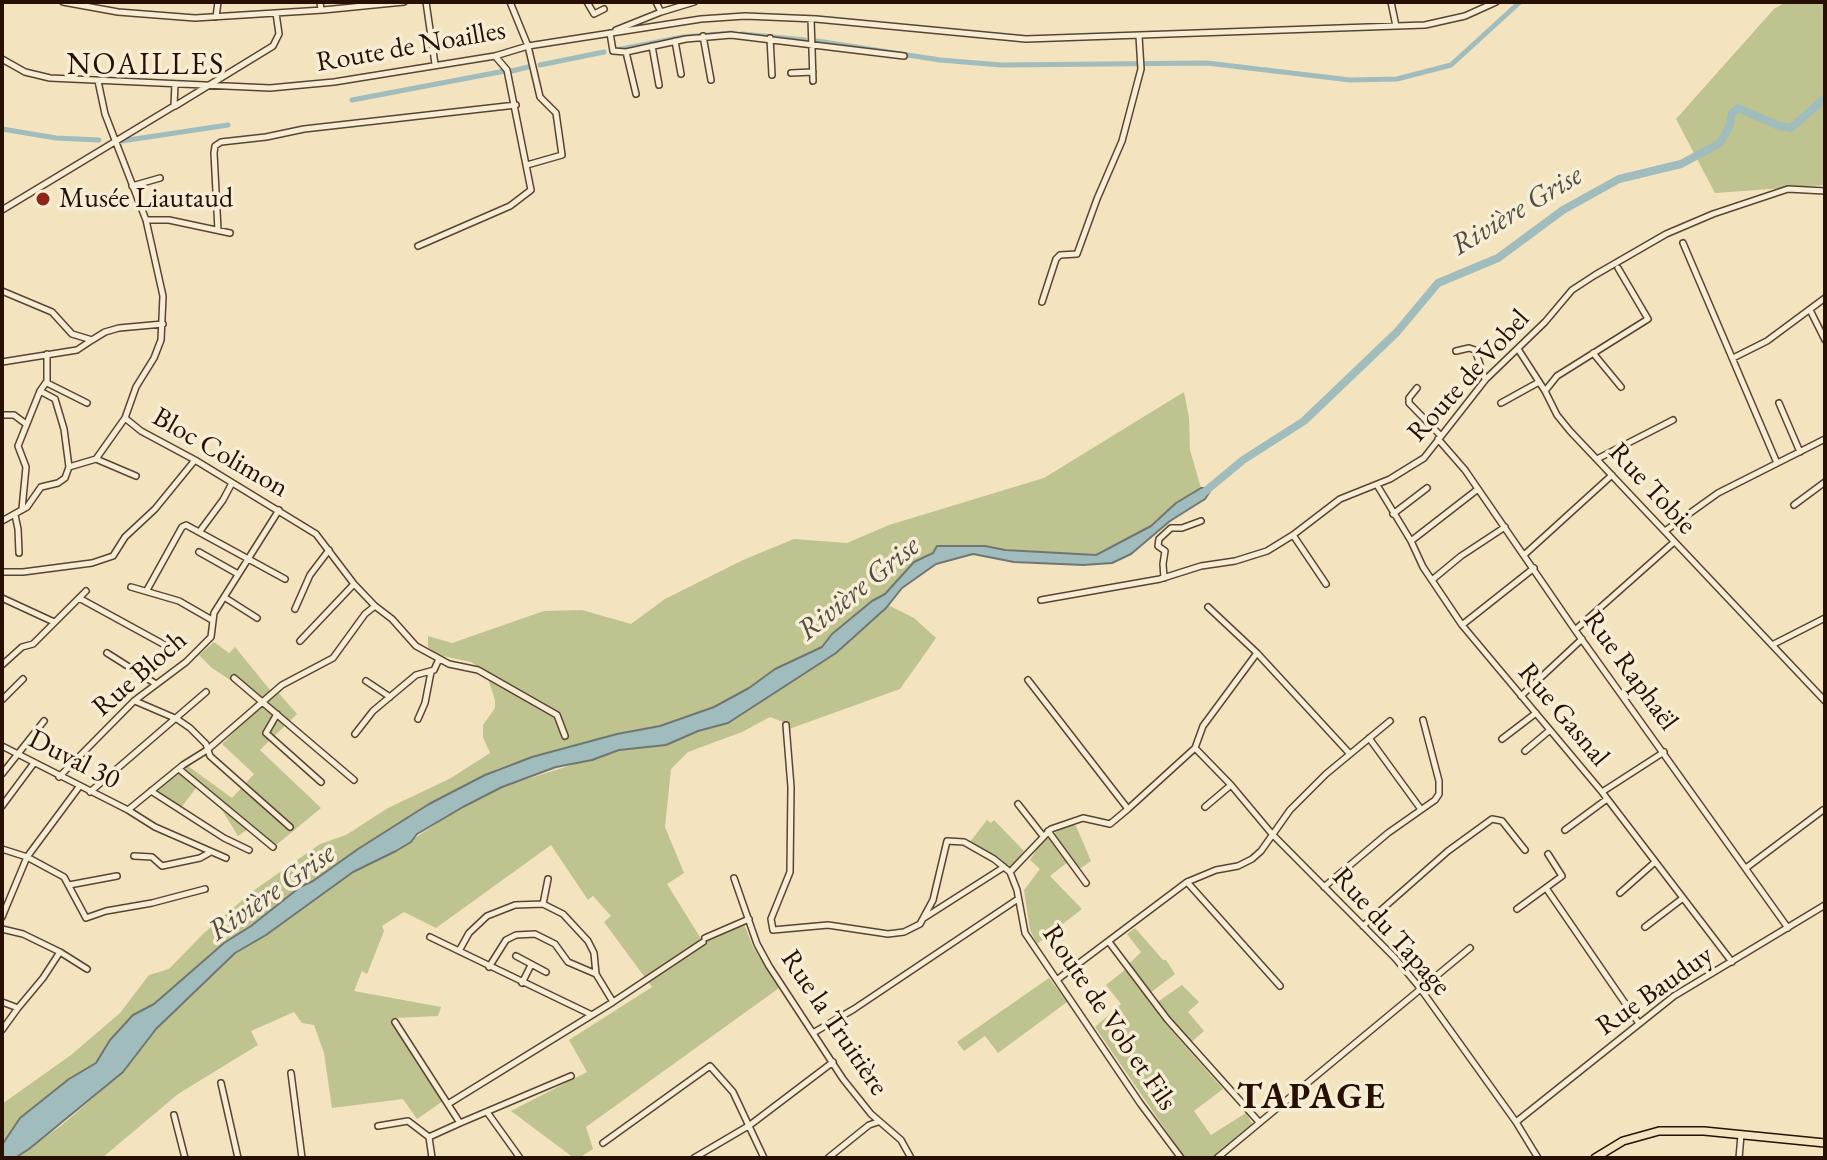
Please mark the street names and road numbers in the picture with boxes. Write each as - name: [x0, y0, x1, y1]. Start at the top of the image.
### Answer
- street label: Route de Noailles: [314, 14, 508, 80]
- street label: Route de Vobel: [1401, 303, 1537, 449]
- street label: Bloc Colimon: [146, 401, 294, 505]
- street label: Rue Tobie: [1601, 436, 1703, 542]
- street label: Rue Raphaël: [1575, 605, 1685, 737]
- street label: Rue Bloch: [86, 624, 194, 724]
- street label: Rue Gasnal: [1510, 656, 1616, 774]
- street label: Duval 30: [23, 723, 125, 797]
- street label: Rue du Tapage: [1325, 861, 1457, 1003]
- street label: Route de Vob et Fils: [1034, 919, 1184, 1117]
- street label: Rue Bauduy: [1590, 939, 1720, 1043]
- street label: Rue la Truitière: [773, 944, 895, 1102]

